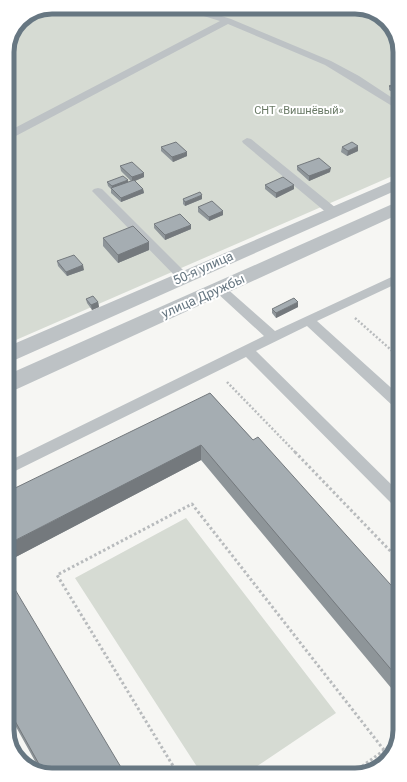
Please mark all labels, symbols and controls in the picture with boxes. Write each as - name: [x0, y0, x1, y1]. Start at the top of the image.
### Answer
- park label: СНТ «Вишнёвый»: [254, 104, 344, 117]
- street label: 50-я улица: [171, 248, 235, 288]
- street label: улица Дружбы: [159, 271, 247, 321]

